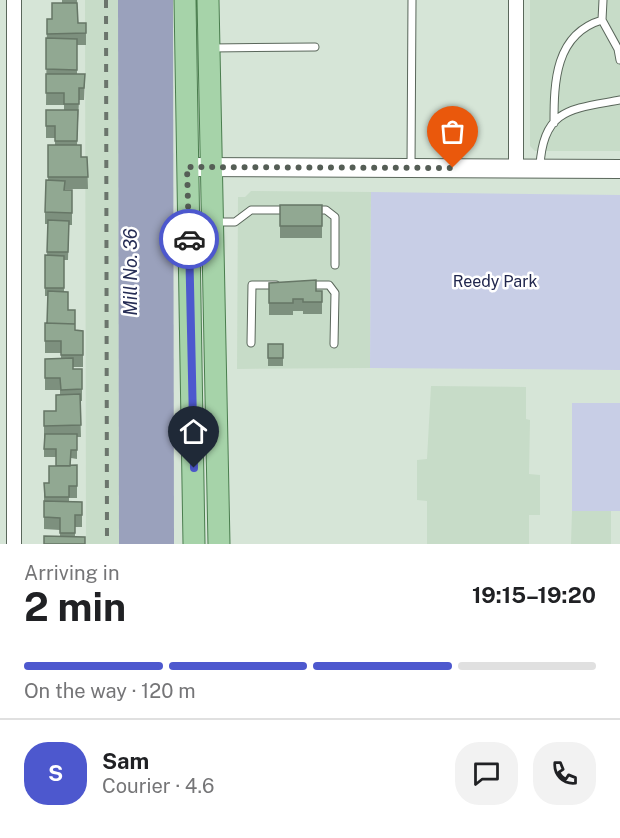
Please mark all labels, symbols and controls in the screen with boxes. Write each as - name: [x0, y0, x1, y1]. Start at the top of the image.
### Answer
- pin: [427, 106, 478, 168]
- icon: bag: [436, 115, 469, 148]
- courier: [159, 209, 219, 269]
- icon: car: [173, 223, 206, 256]
- water label: Mill No. 36: [120, 228, 141, 316]
- park label: Reedy Park: [453, 272, 537, 291]
- pin: [168, 406, 219, 468]
- icon: home: [177, 415, 210, 448]
- text: Arriving in: [24, 561, 119, 585]
- text: 19:15–19:20: [472, 582, 596, 608]
- text: 2 min: [24, 584, 126, 630]
- text: On the way · 120 m: [24, 679, 196, 703]
- button: chat: [455, 742, 518, 805]
- button: phone: [533, 742, 596, 805]
- text: Sam: [102, 748, 149, 774]
- text: S: [48, 760, 63, 786]
- text: Courier · 4.6: [102, 774, 214, 798]

